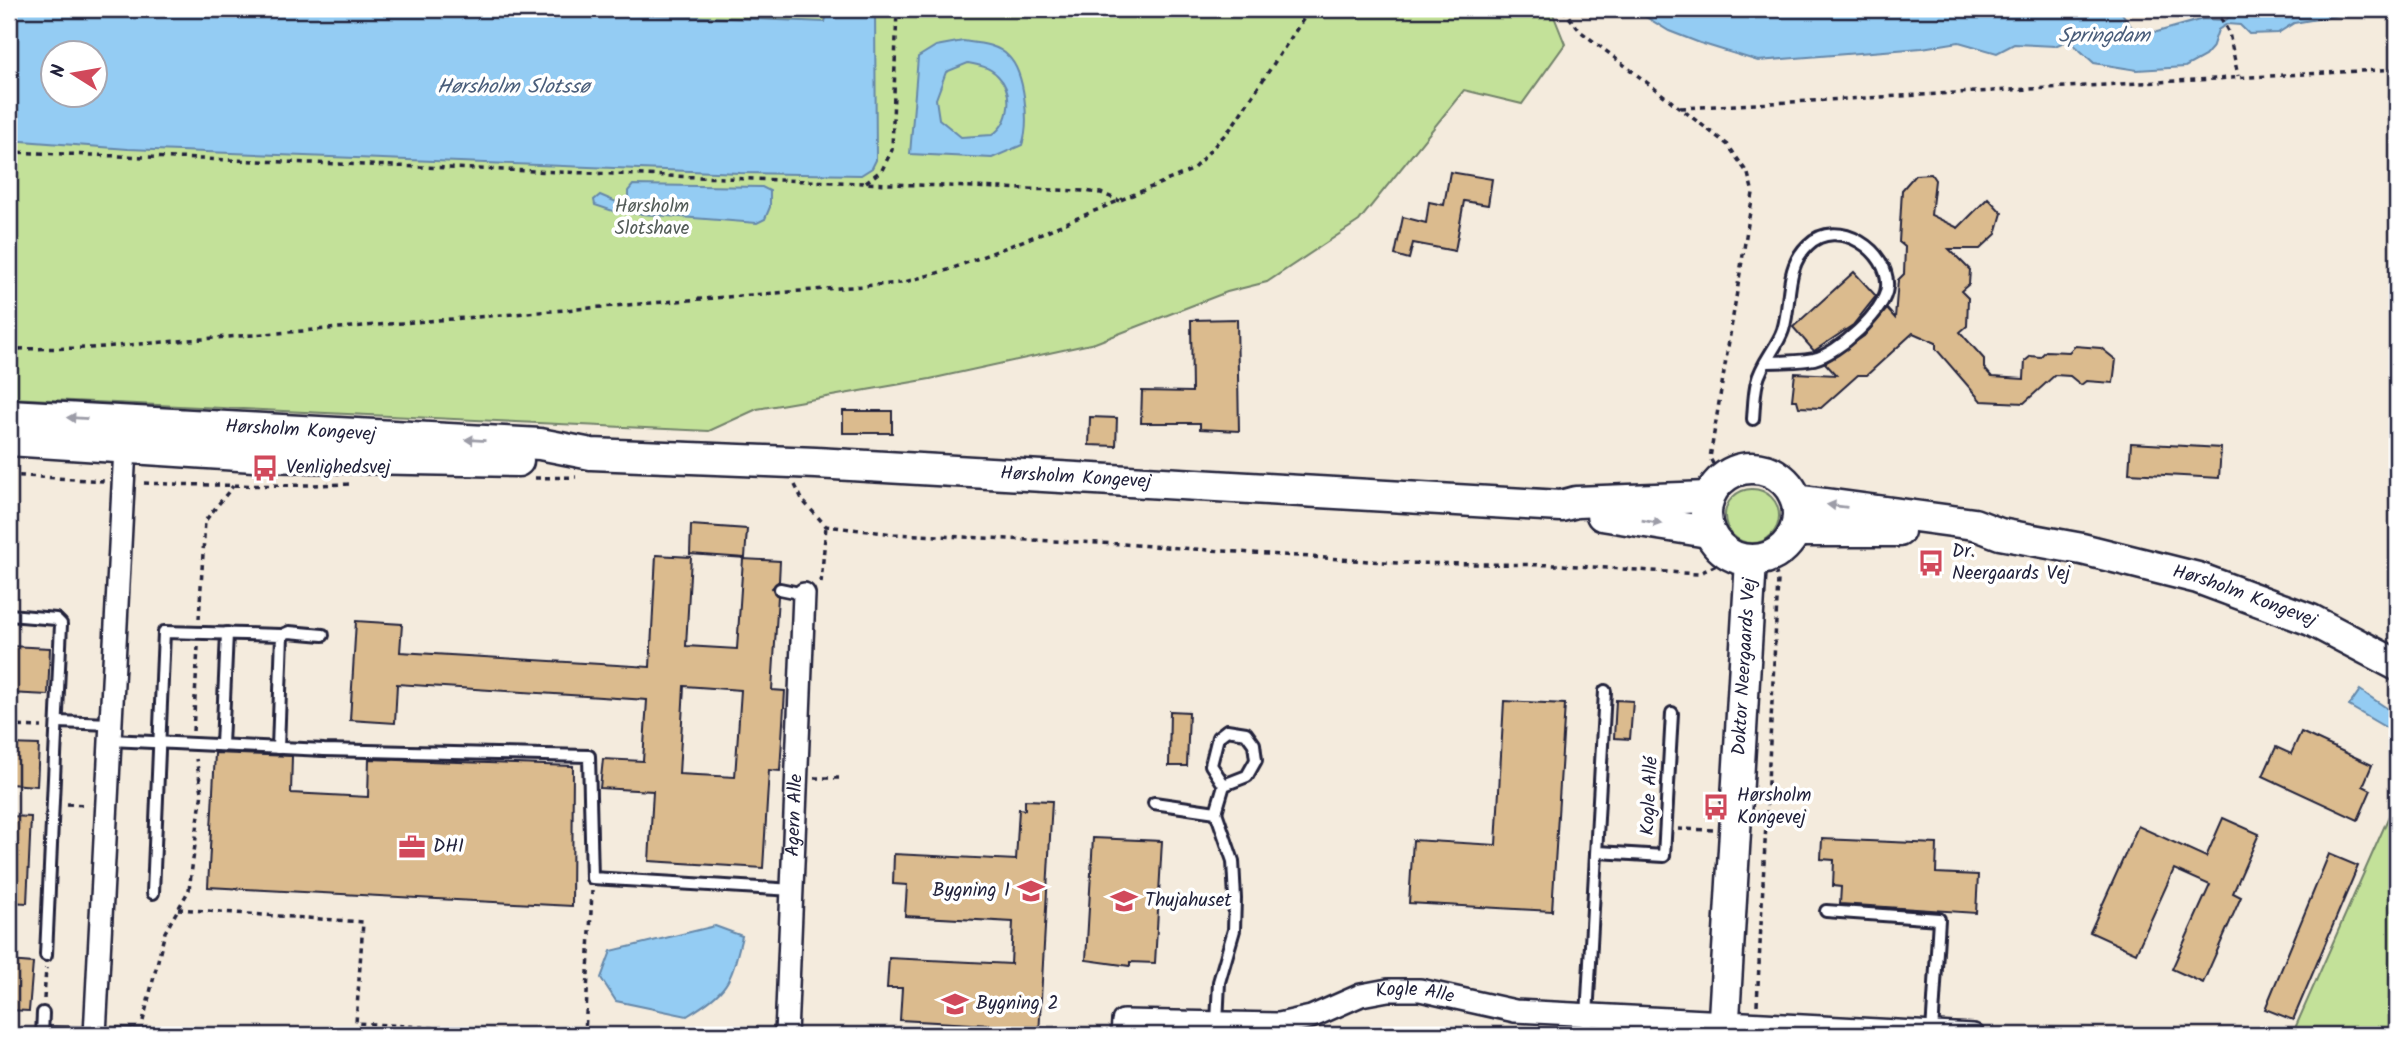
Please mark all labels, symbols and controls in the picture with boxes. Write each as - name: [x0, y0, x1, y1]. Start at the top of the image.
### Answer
- water label: Springdam: [2058, 20, 2152, 53]
- north arrow: [38, 38, 108, 108]
- text: N: [43, 62, 75, 80]
- water label: Hørsholm Slotssø: [437, 71, 592, 104]
- park label: Hørsholm Slotshave: [615, 192, 690, 244]
- one-way arrow: [65, 412, 87, 423]
- street label: Hørsholm Kongevej: [224, 412, 378, 450]
- one-way arrow: [464, 434, 486, 445]
- bus stop icon: Venlighedsvej: [250, 453, 280, 483]
- place label: Venlighedsvej: [286, 453, 392, 483]
- street label: Hørsholm Kongevej: [999, 459, 1153, 497]
- one-way arrow: [1826, 501, 1848, 512]
- one-way arrow: [1641, 517, 1663, 528]
- place label: Dr. Neergaards Vej: [1952, 537, 2071, 589]
- bus stop icon: Dr. Neergaards Vej: [1916, 548, 1946, 578]
- street label: Hørsholm Kongevej: [2169, 557, 2323, 636]
- street label: Doktor Neergaards Vej: [1725, 576, 1765, 756]
- street label: Kogle Allé: [1633, 755, 1667, 836]
- street label: Agern Alle: [778, 773, 812, 857]
- place label: Hørsholm Kongevej: [1737, 781, 1811, 833]
- bus stop icon: Hørsholm Kongevej: [1701, 792, 1731, 822]
- office icon: DHI: [397, 832, 427, 862]
- place label: DHI: [433, 832, 464, 862]
- place label: Bygning 1: [933, 876, 1010, 906]
- school or university icon: Bygning 1: [1016, 876, 1046, 906]
- school or university icon: Thujahuset: [1109, 886, 1139, 916]
- place label: Thujahuset: [1145, 886, 1232, 916]
- street label: Kogle Alle: [1373, 975, 1458, 1012]
- school or university icon: Bygning 2: [940, 989, 970, 1019]
- place label: Bygning 2: [976, 989, 1059, 1019]

